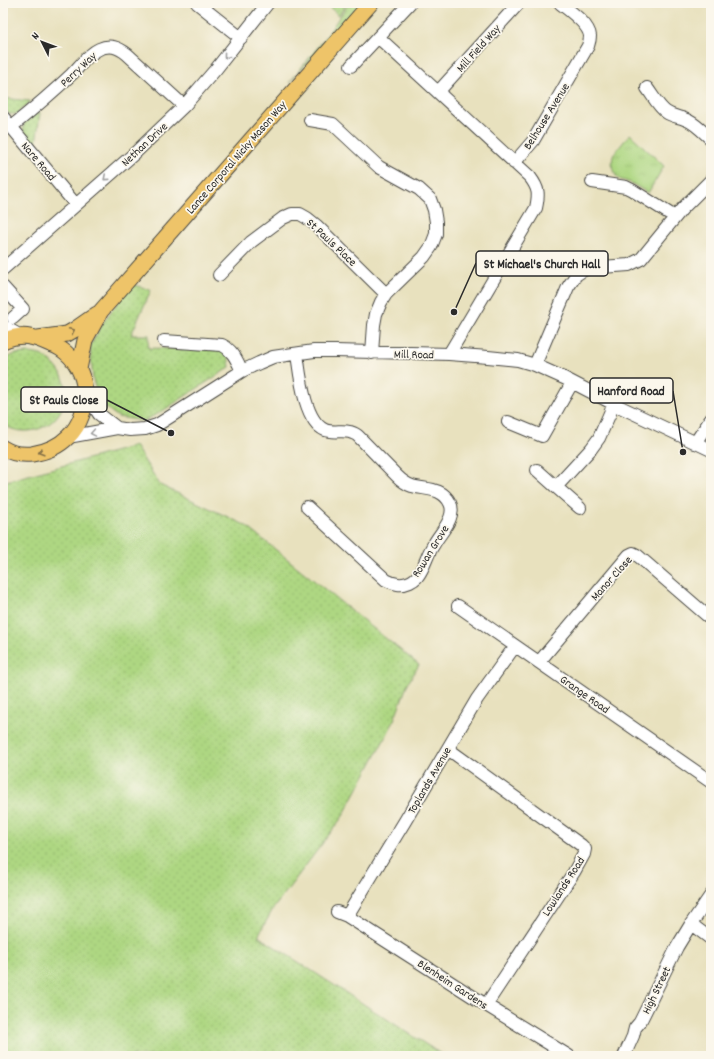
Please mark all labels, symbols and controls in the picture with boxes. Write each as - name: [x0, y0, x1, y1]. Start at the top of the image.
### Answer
- street label: Mill Field Way: [453, 21, 506, 77]
- north arrow: [22, 22, 62, 62]
- text: N: [28, 29, 44, 44]
- street label: Perry Way: [57, 48, 102, 92]
- one-way arrow: [224, 51, 231, 58]
- street label: Belhouse Avenue: [520, 80, 575, 153]
- street label: Lance Corporal Nicky Mason Way: [183, 97, 292, 218]
- street label: Nethan Drive: [118, 119, 172, 171]
- street label: Nare Road: [16, 139, 59, 185]
- one-way arrow: [103, 174, 111, 181]
- street label: St Pauls Place: [302, 215, 360, 271]
- callout: St Michael's Church Hall: [476, 251, 608, 276]
- text: St Michael's Church Hall: [484, 256, 601, 275]
- one-way arrow: [68, 328, 75, 336]
- street label: Mill Road: [394, 347, 434, 364]
- callout: Hanford Road: [590, 378, 673, 403]
- text: Hanford Road: [597, 383, 665, 402]
- callout: St Pauls Close: [21, 387, 107, 412]
- text: St Pauls Close: [29, 392, 99, 411]
- one-way arrow: [89, 428, 96, 437]
- one-way arrow: [37, 447, 44, 456]
- street label: Rowan Grove: [408, 522, 454, 581]
- street label: Manor Close: [587, 553, 637, 605]
- street label: Grange Road: [556, 672, 613, 719]
- street label: Toplands Avenue: [404, 744, 456, 817]
- street label: Lowlands Road: [539, 854, 590, 920]
- street label: Blenheim Gardens: [414, 956, 491, 1014]
- street label: High Street: [639, 964, 676, 1017]

